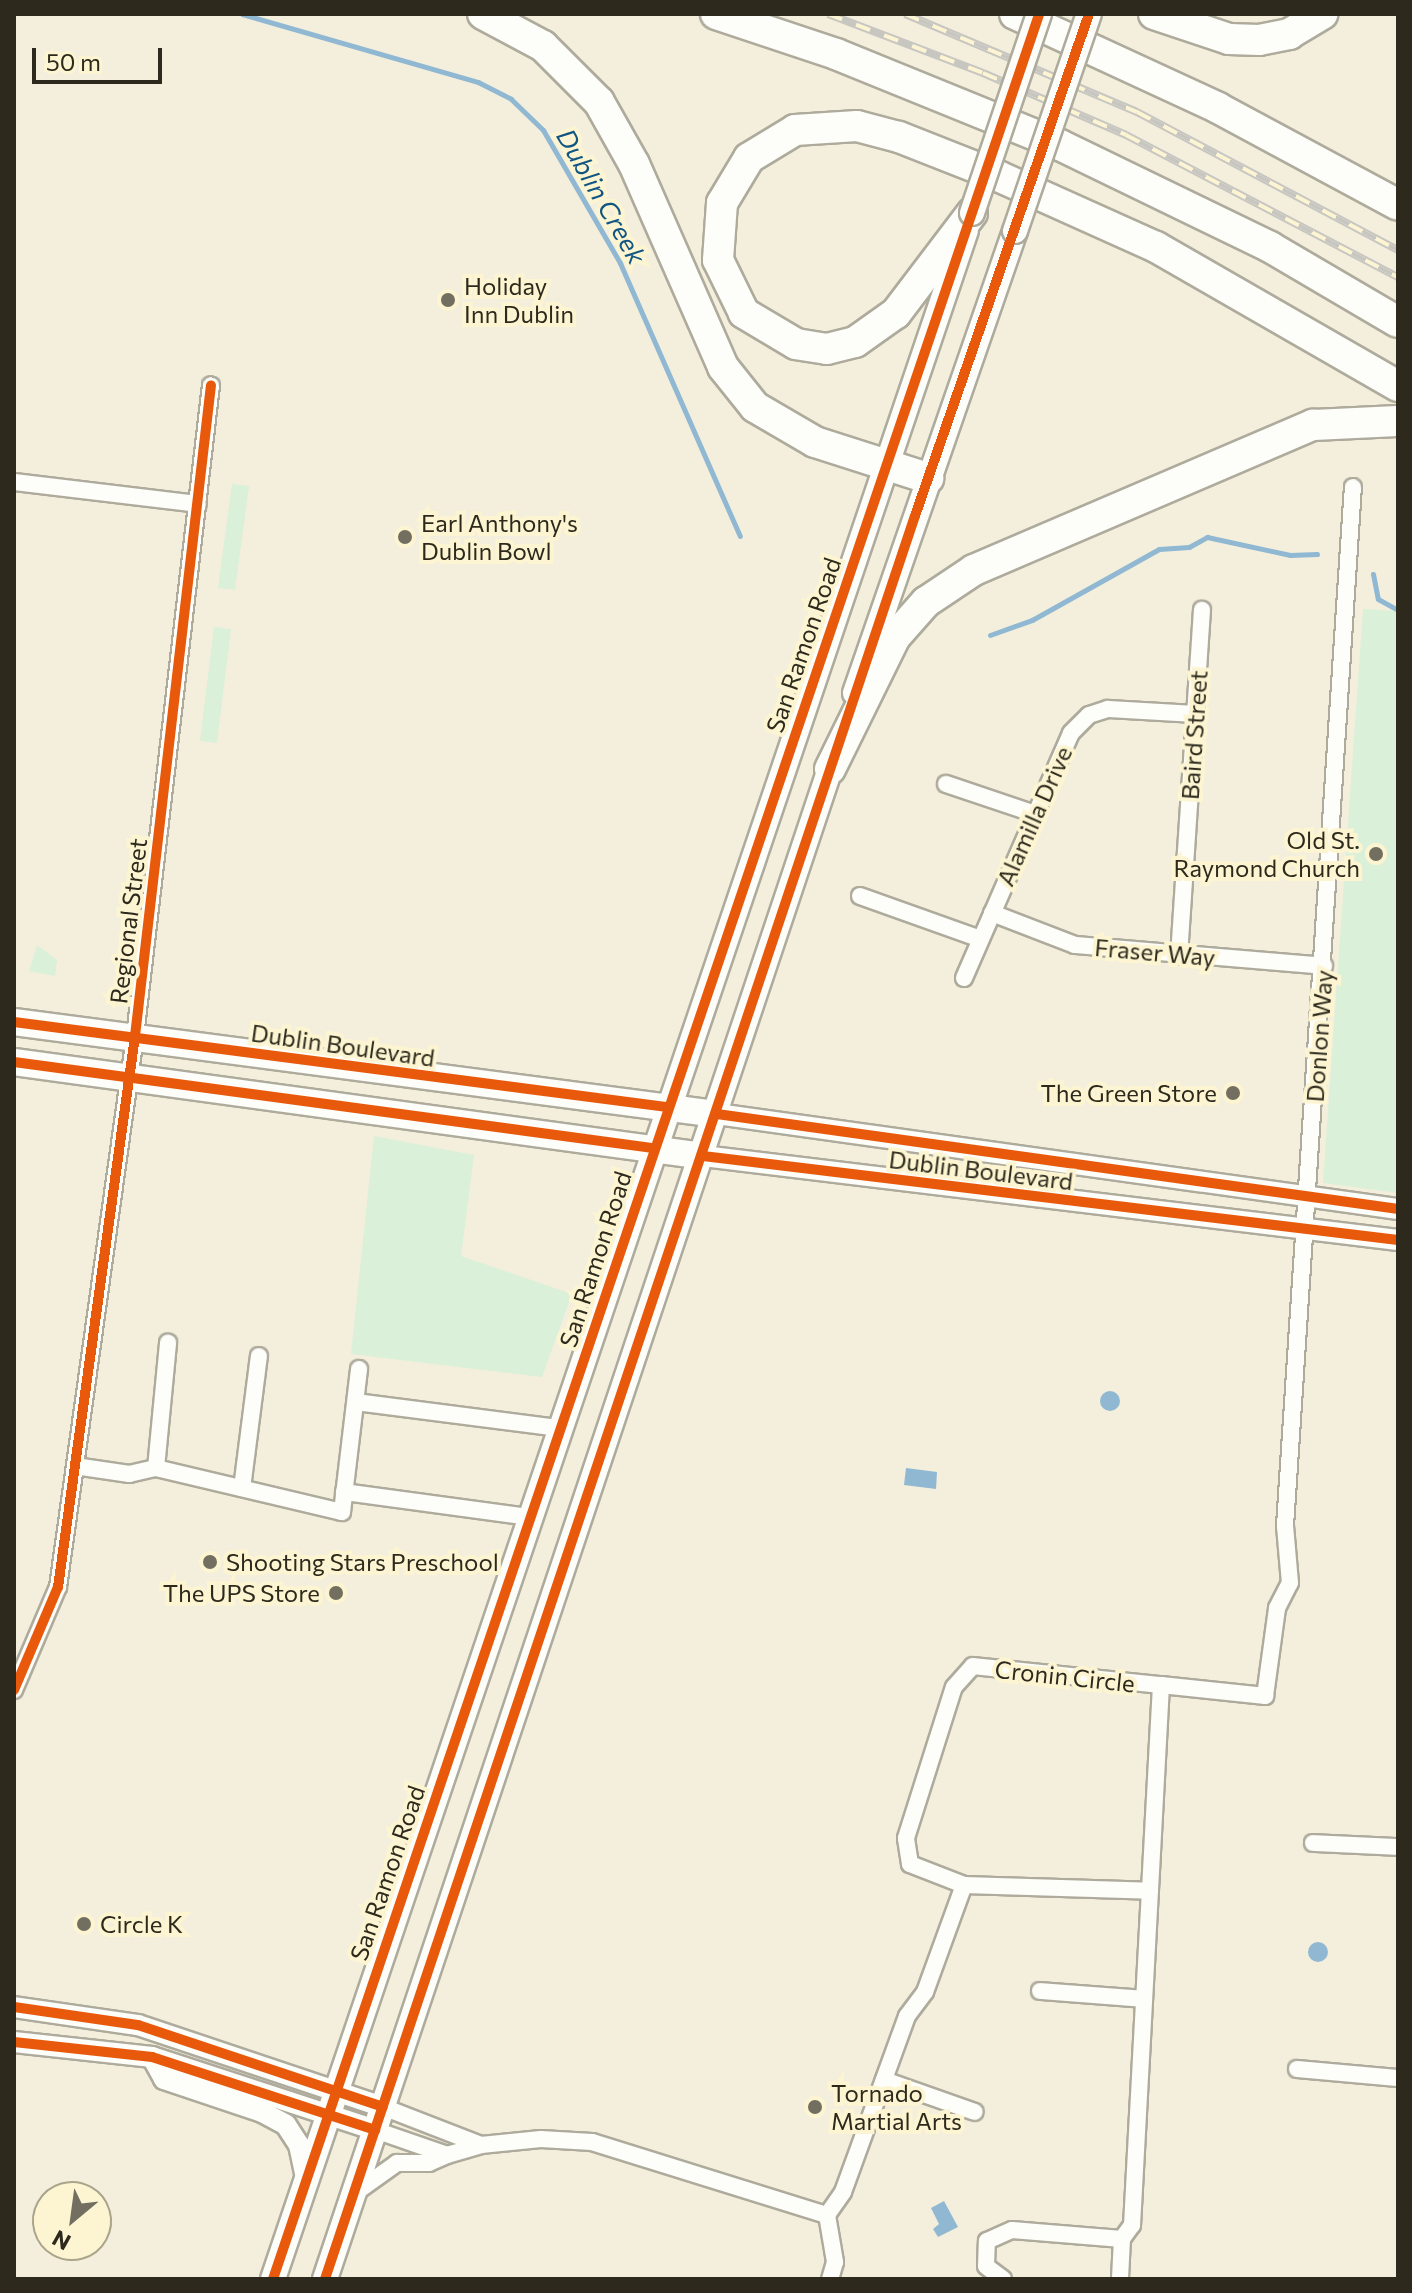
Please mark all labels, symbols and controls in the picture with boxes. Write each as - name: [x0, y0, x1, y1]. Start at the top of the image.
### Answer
- scale bar: [36, 32, 166, 82]
- text: 50 m: [46, 47, 101, 76]
- water label: Dublin Creek: [551, 123, 653, 269]
- place label: Holiday Inn Dublin: [464, 272, 574, 328]
- marker: Holiday Inn Dublin: [439, 291, 457, 309]
- place label: Earl Anthony's Dublin Bowl: [421, 509, 578, 565]
- marker: Earl Anthony's Dublin Bowl: [396, 528, 414, 546]
- street label: San Ramon Road: [760, 554, 846, 736]
- street label: Baird Street: [1175, 669, 1213, 801]
- street label: Alamilla Drive: [990, 742, 1078, 890]
- place label: Old St. Raymond Church: [1173, 826, 1360, 882]
- street label: Regional Street: [104, 837, 152, 1005]
- marker: Old St. Raymond Church: [1367, 845, 1385, 863]
- street label: Fraser Way: [1093, 932, 1217, 972]
- street label: Donlon Way: [1300, 969, 1338, 1103]
- street label: Dublin Boulevard: [249, 1018, 437, 1072]
- place label: The Green Store: [1040, 1079, 1217, 1107]
- marker: The Green Store: [1224, 1084, 1242, 1102]
- street label: Dublin Boulevard: [887, 1144, 1075, 1196]
- street label: San Ramon Road: [553, 1167, 637, 1351]
- place label: Shooting Stars Preschool: [226, 1548, 499, 1576]
- marker: Shooting Stars Preschool: [201, 1553, 219, 1571]
- place label: The UPS Store: [163, 1579, 320, 1607]
- marker: The UPS Store: [327, 1584, 345, 1602]
- street label: Cronin Circle: [994, 1654, 1136, 1698]
- street label: San Ramon Road: [344, 1782, 430, 1964]
- place label: Circle K: [100, 1910, 183, 1938]
- marker: Circle K: [75, 1915, 93, 1933]
- place label: Tornado Martial Arts: [831, 2079, 962, 2135]
- marker: Tornado Martial Arts: [806, 2098, 824, 2116]
- north arrow: [32, 2181, 112, 2261]
- text: N: [47, 2225, 75, 2256]

